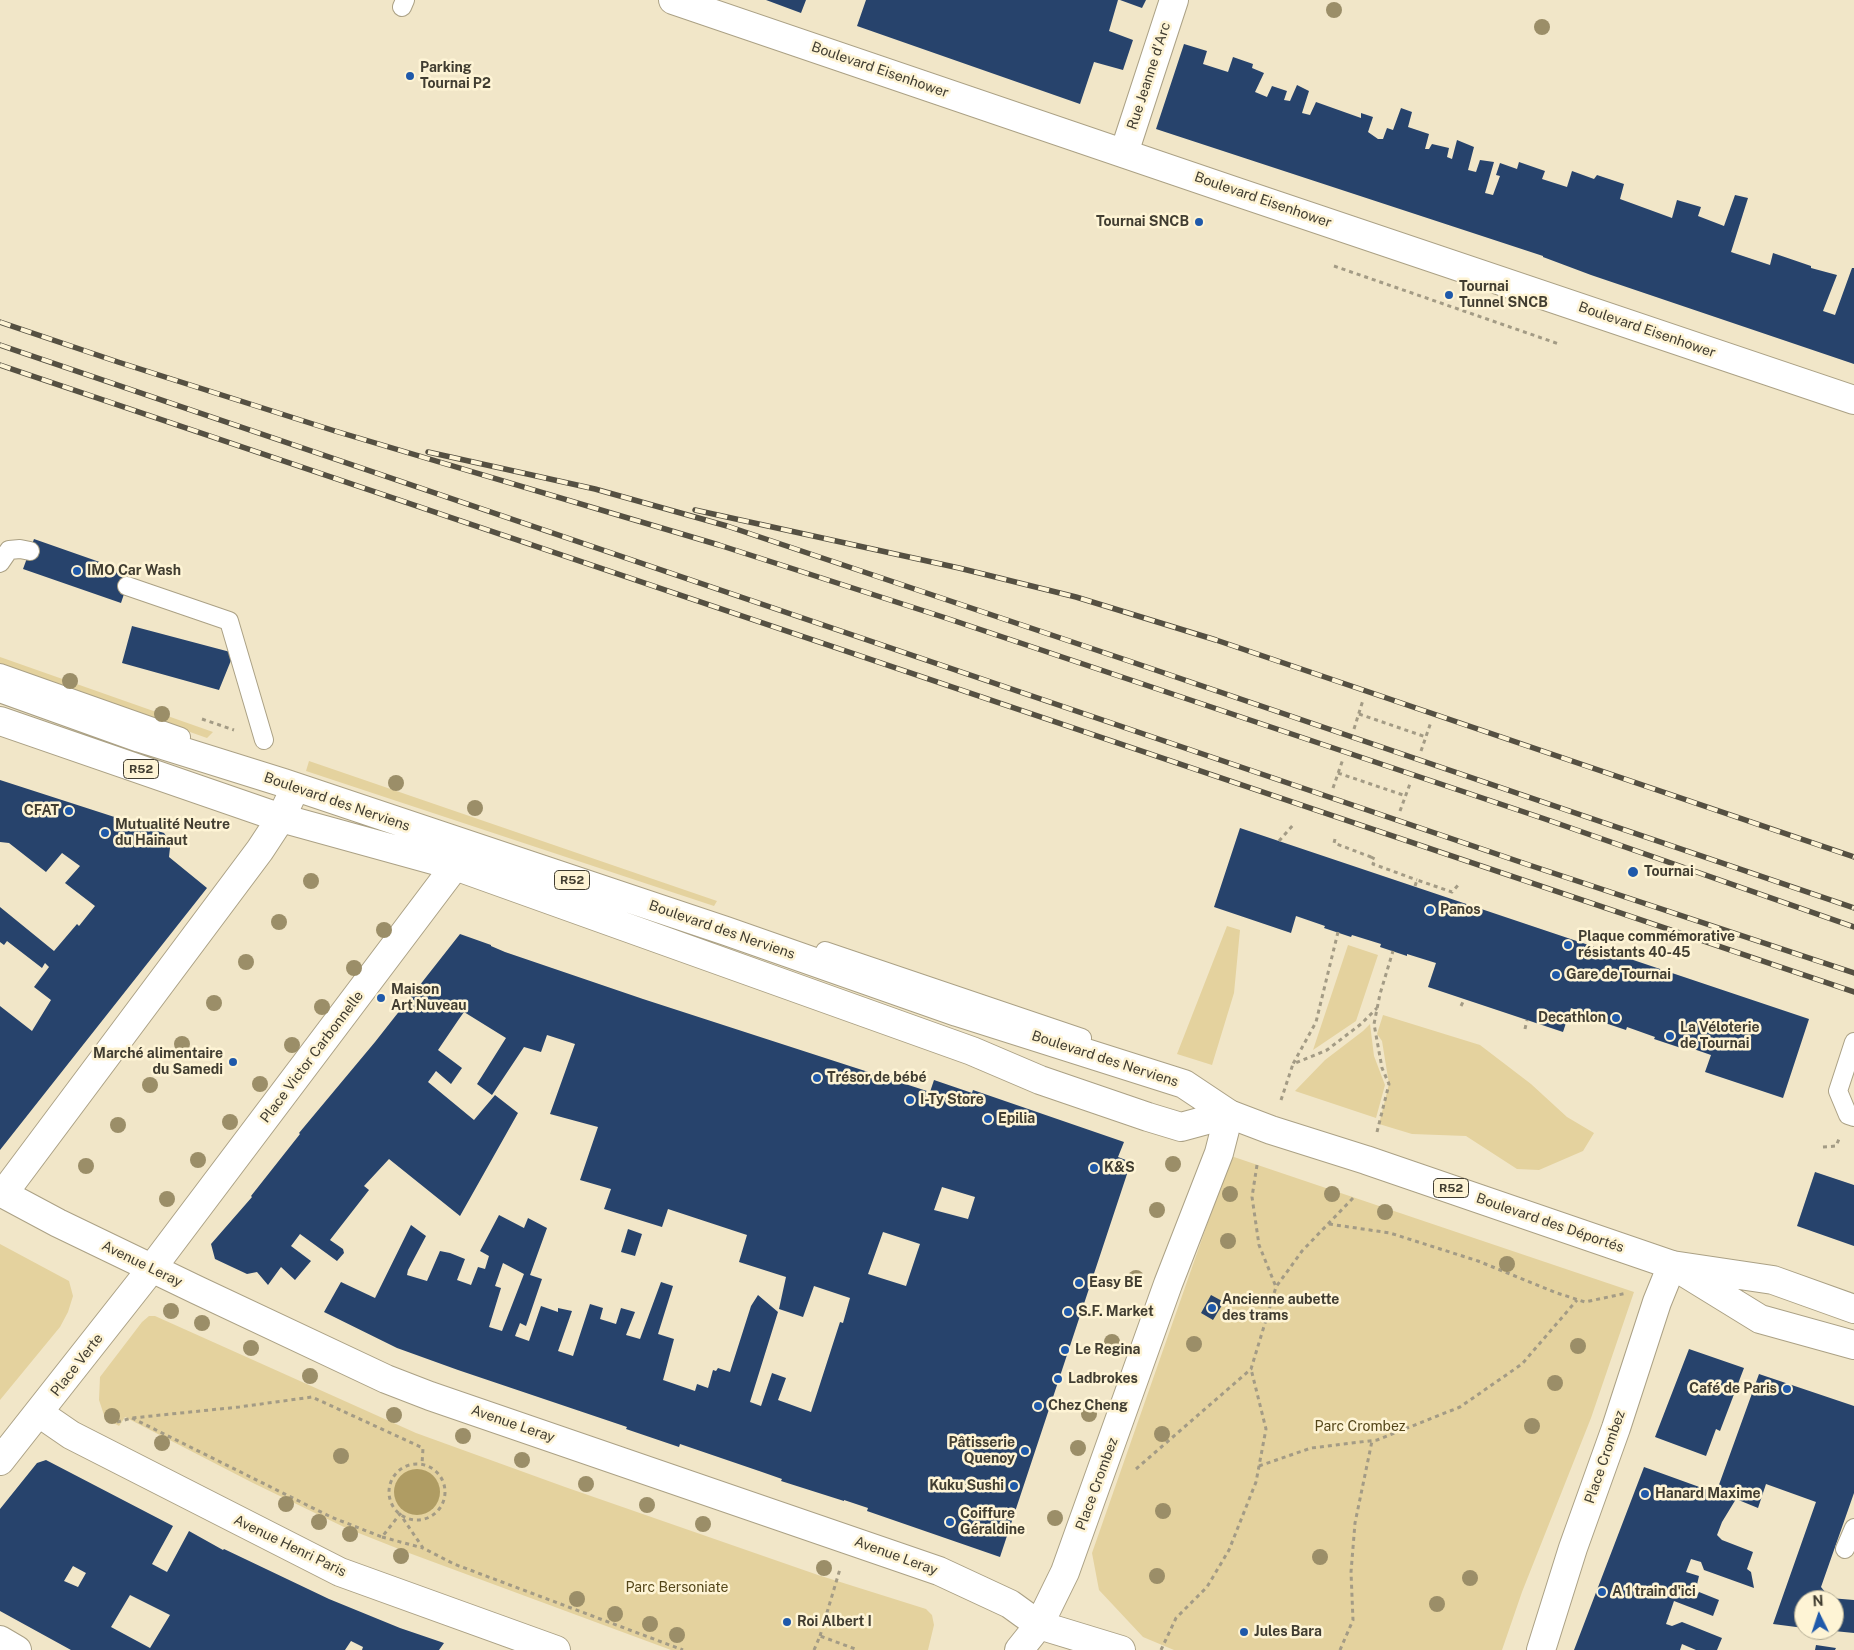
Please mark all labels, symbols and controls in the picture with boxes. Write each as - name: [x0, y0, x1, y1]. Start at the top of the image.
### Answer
- street label: Rue Jeanne d'Arc: [1124, 20, 1174, 132]
- street label: Boulevard Eisenhower: [809, 39, 951, 101]
- place label: Parking Tournai P2: [420, 60, 491, 92]
- marker: Parking Tournai P2: [404, 70, 416, 82]
- street label: Boulevard Eisenhower: [1192, 169, 1334, 231]
- place label: Tournai SNCB: [1096, 214, 1189, 230]
- marker: Tournai SNCB: [1193, 216, 1205, 228]
- place label: Tournai Tunnel SNCB: [1459, 279, 1548, 312]
- marker: Tournai Tunnel SNCB: [1443, 289, 1455, 301]
- street label: Boulevard Eisenhower: [1576, 299, 1718, 361]
- place label: IMO Car Wash: [87, 563, 181, 579]
- marker: IMO Car Wash: [71, 565, 83, 577]
- road number: R52: [124, 760, 158, 779]
- street label: Boulevard des Nerviens: [262, 769, 412, 835]
- place label: CFAT: [24, 803, 59, 819]
- marker: CFAT: [63, 805, 75, 817]
- place label: Mutualité Neutre du Hainaut: [115, 817, 230, 850]
- marker: Mutualité Neutre du Hainaut: [99, 827, 111, 839]
- place label: Tournai: [1644, 864, 1694, 880]
- marker: Tournai: [1626, 865, 1640, 879]
- road number: R52: [554, 870, 590, 890]
- street label: Boulevard des Nerviens: [647, 897, 797, 963]
- place label: Panos: [1440, 902, 1481, 918]
- marker: Panos: [1424, 904, 1436, 916]
- place label: Plaque commémorative résistants 40-45: [1578, 929, 1735, 962]
- marker: Plaque commémorative résistants 40-45: [1562, 939, 1574, 951]
- place label: Gare de Tournai: [1566, 967, 1671, 983]
- marker: Gare de Tournai: [1550, 969, 1562, 981]
- place label: Maison Art Nuveau: [391, 982, 467, 1014]
- street label: Place Victor Carbonnelle: [257, 988, 367, 1126]
- marker: Maison Art Nuveau: [375, 992, 387, 1004]
- place label: Decathlon: [1538, 1010, 1606, 1026]
- marker: Decathlon: [1610, 1012, 1622, 1024]
- place label: La Véloterie de Tournai: [1680, 1020, 1759, 1052]
- street label: Boulevard des Nerviens: [1030, 1027, 1180, 1091]
- marker: La Véloterie de Tournai: [1664, 1030, 1676, 1042]
- place label: Marché alimentaire du Samedi: [93, 1046, 223, 1078]
- marker: Marché alimentaire du Samedi: [227, 1056, 239, 1068]
- place label: Trésor de bébé: [827, 1070, 926, 1086]
- marker: Trésor de bébé: [811, 1072, 823, 1084]
- place label: I-Ty Store: [920, 1092, 984, 1108]
- marker: I-Ty Store: [904, 1094, 916, 1106]
- place label: Epilia: [998, 1111, 1035, 1127]
- marker: Epilia: [982, 1113, 994, 1125]
- place label: K&S: [1104, 1160, 1135, 1176]
- marker: K&S: [1088, 1162, 1100, 1174]
- road number: R52: [1434, 1178, 1468, 1198]
- street label: Boulevard des Déportés: [1474, 1190, 1626, 1256]
- street label: Avenue Leray: [99, 1237, 185, 1291]
- place label: Easy BE: [1089, 1275, 1143, 1291]
- marker: Easy BE: [1073, 1277, 1085, 1289]
- place label: Ancienne aubette des trams: [1222, 1292, 1339, 1324]
- marker: Ancienne aubette des trams: [1206, 1302, 1218, 1314]
- place label: S.F. Market: [1078, 1304, 1154, 1320]
- marker: S.F. Market: [1062, 1306, 1074, 1318]
- street label: Place Verte: [47, 1330, 107, 1400]
- place label: Le Regina: [1075, 1342, 1140, 1358]
- marker: Le Regina: [1059, 1344, 1071, 1356]
- place label: Ladbrokes: [1068, 1371, 1138, 1387]
- marker: Ladbrokes: [1052, 1373, 1064, 1385]
- place label: Café de Paris: [1689, 1381, 1777, 1397]
- marker: Café de Paris: [1781, 1383, 1793, 1395]
- place label: Chez Cheng: [1048, 1398, 1128, 1414]
- marker: Chez Cheng: [1032, 1400, 1044, 1412]
- street label: Avenue Leray: [469, 1402, 557, 1446]
- street label: Place Crombez: [1581, 1408, 1629, 1506]
- park label: Parc Crombez: [1315, 1419, 1405, 1435]
- place label: Pâtisserie Quenoy: [948, 1435, 1015, 1468]
- street label: Place Crombez: [1072, 1435, 1122, 1533]
- marker: Pâtisserie Quenoy: [1019, 1445, 1031, 1457]
- place label: Kuku Sushi: [929, 1478, 1004, 1494]
- marker: Kuku Sushi: [1008, 1480, 1020, 1492]
- place label: Hanard Maxime: [1655, 1486, 1761, 1502]
- marker: Hanard Maxime: [1639, 1488, 1651, 1500]
- place label: Coiffure Géraldine: [960, 1506, 1025, 1538]
- street label: Avenue Henri Paris: [231, 1511, 349, 1581]
- marker: Coiffure Géraldine: [944, 1516, 956, 1528]
- street label: Avenue Leray: [852, 1533, 940, 1579]
- park label: Parc Bersoniate: [626, 1580, 728, 1596]
- place label: A 1 train d'ici: [1612, 1584, 1696, 1600]
- marker: A 1 train d'ici: [1596, 1586, 1608, 1598]
- north arrow: [1794, 1590, 1844, 1640]
- text: N: [1812, 1593, 1824, 1609]
- place label: Roi Albert I: [797, 1614, 872, 1630]
- marker: Roi Albert I: [781, 1616, 793, 1628]
- place label: Jules Bara: [1254, 1624, 1322, 1640]
- marker: Jules Bara: [1238, 1626, 1250, 1638]

